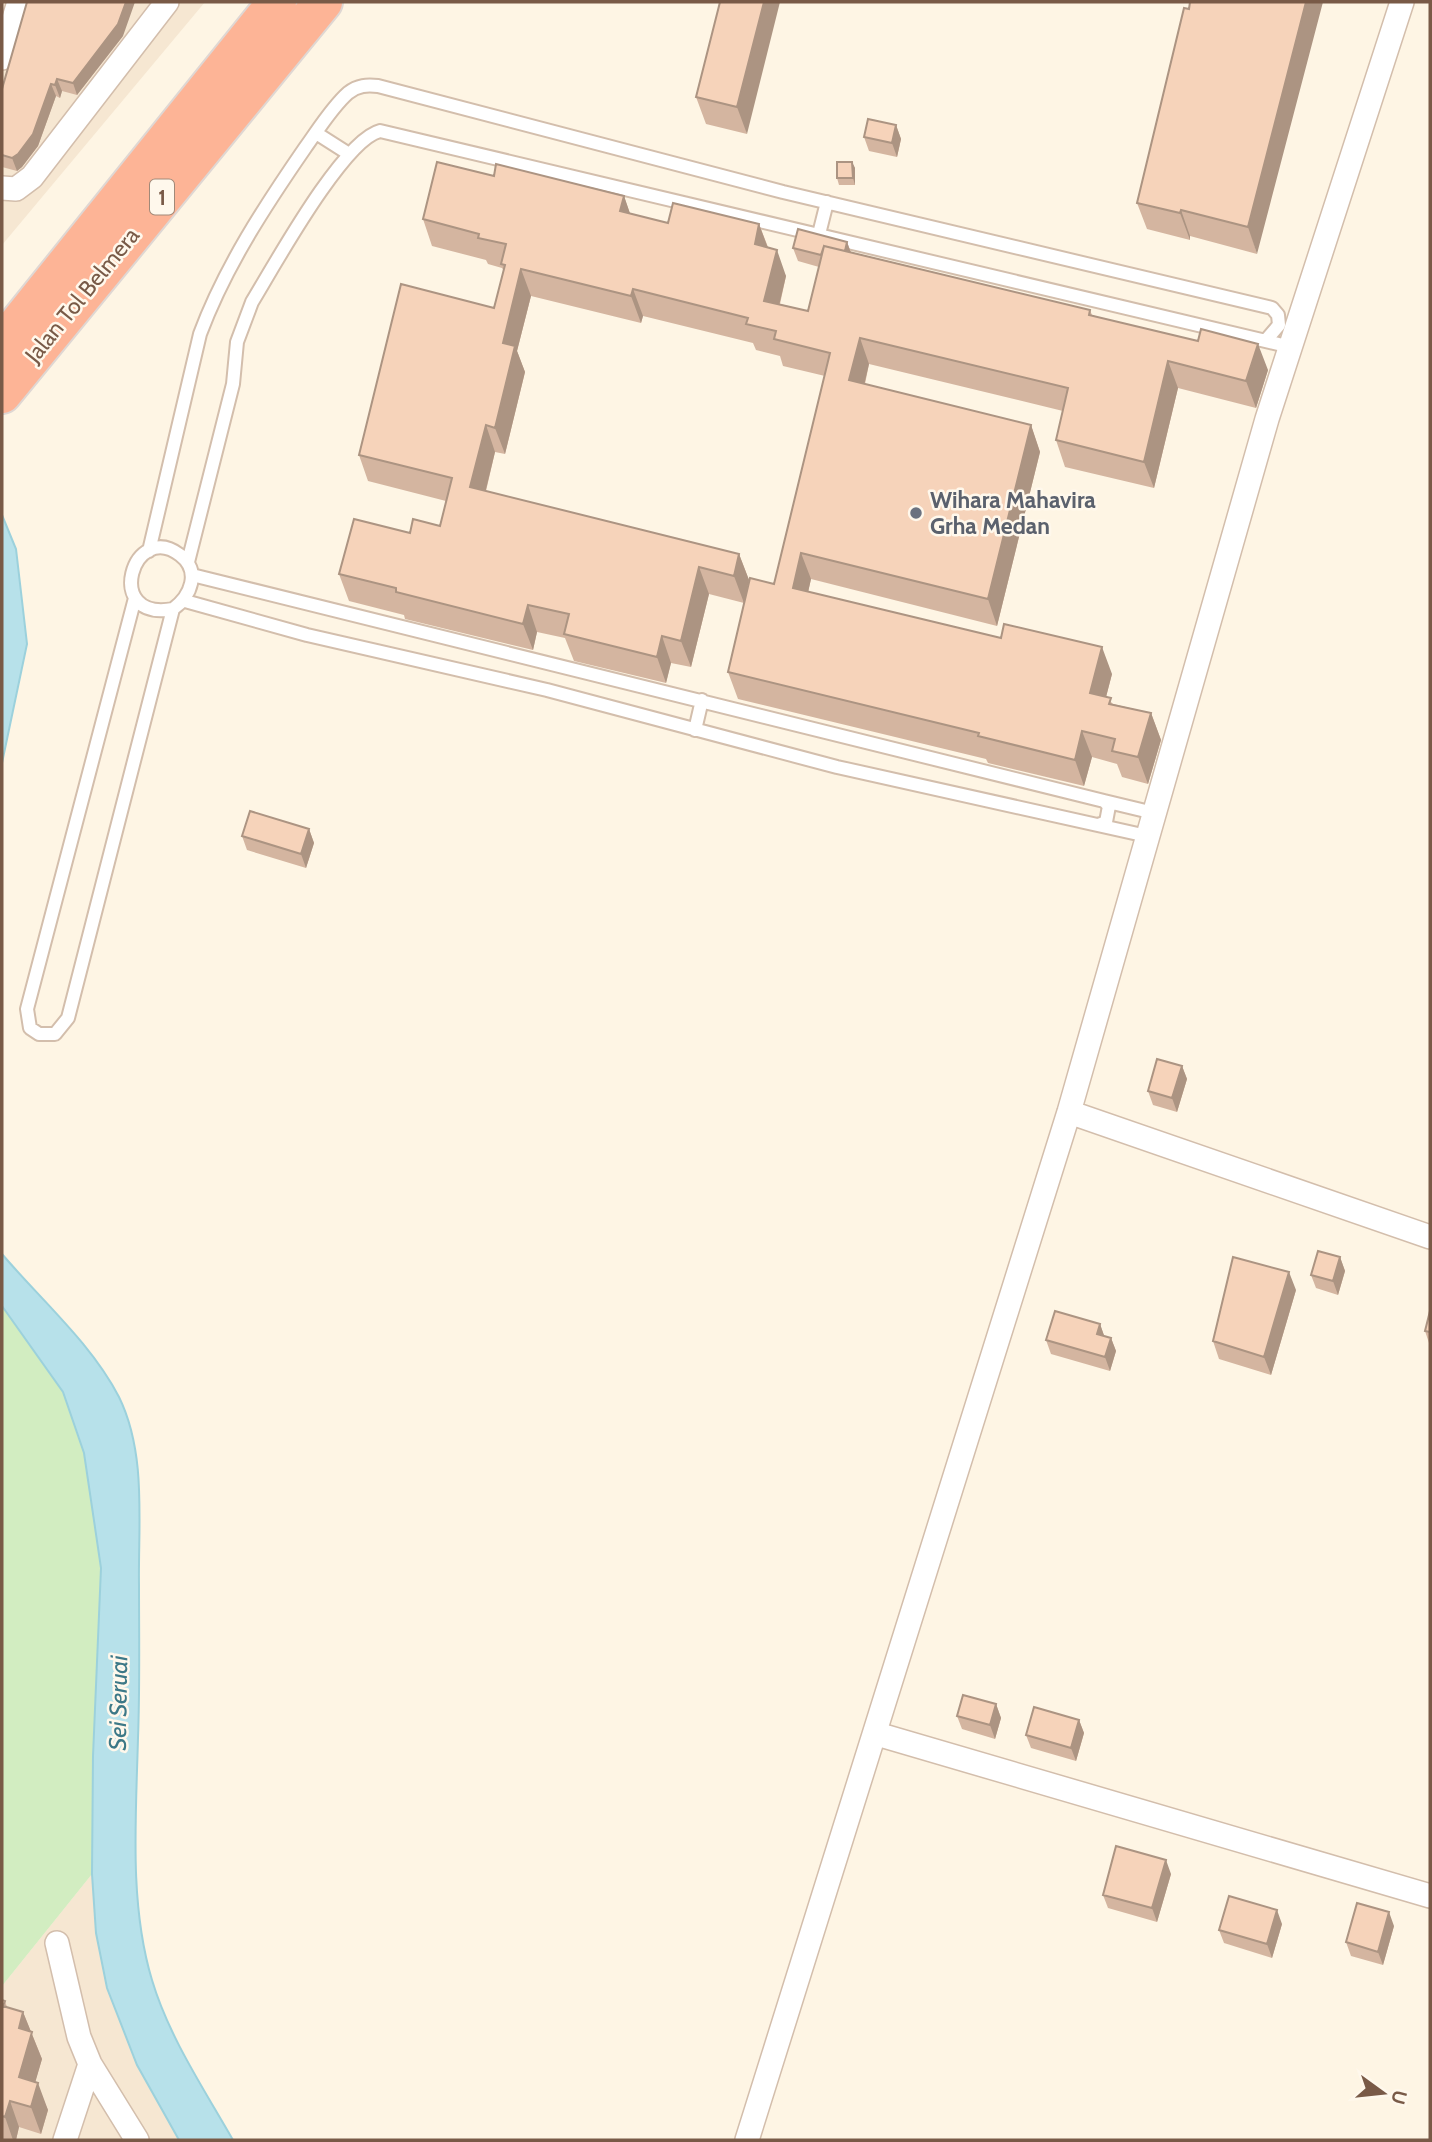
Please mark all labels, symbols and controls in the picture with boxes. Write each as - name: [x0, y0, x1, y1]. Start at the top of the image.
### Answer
- road number: 1: [150, 180, 174, 214]
- street label: Jalan Tol Belmera: [18, 222, 145, 369]
- place label: Wihara Mahavira Grha Medan: [930, 486, 1096, 540]
- marker: Wihara Mahavira Grha Medan: [908, 505, 924, 521]
- water label: Sei Seruai: [103, 1654, 133, 1751]
- north arrow: [1348, 2058, 1418, 2128]
- text: U: [1386, 2088, 1412, 2107]

